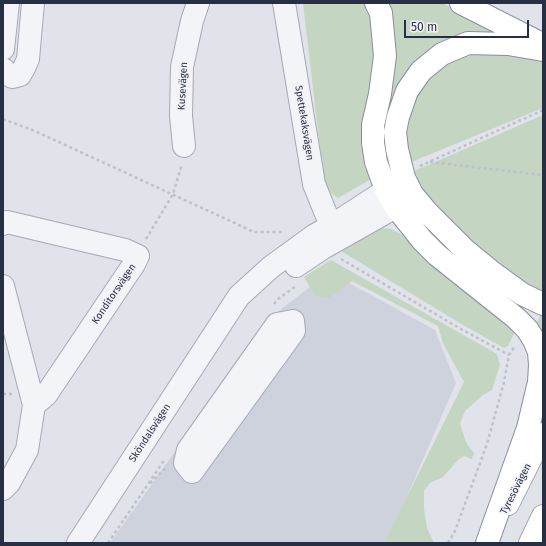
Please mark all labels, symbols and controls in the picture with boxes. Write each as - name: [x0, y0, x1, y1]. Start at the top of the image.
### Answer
- scale bar: [406, 12, 531, 38]
- text: 50 m: [411, 20, 437, 34]
- street label: Kusevägen: [176, 62, 190, 110]
- street label: Spettekaksvägen: [292, 85, 316, 161]
- street label: Konditorsvägen: [89, 262, 139, 326]
- street label: Sköndalsvägen: [127, 401, 173, 465]
- street label: Tyresövägen: [498, 461, 534, 517]

